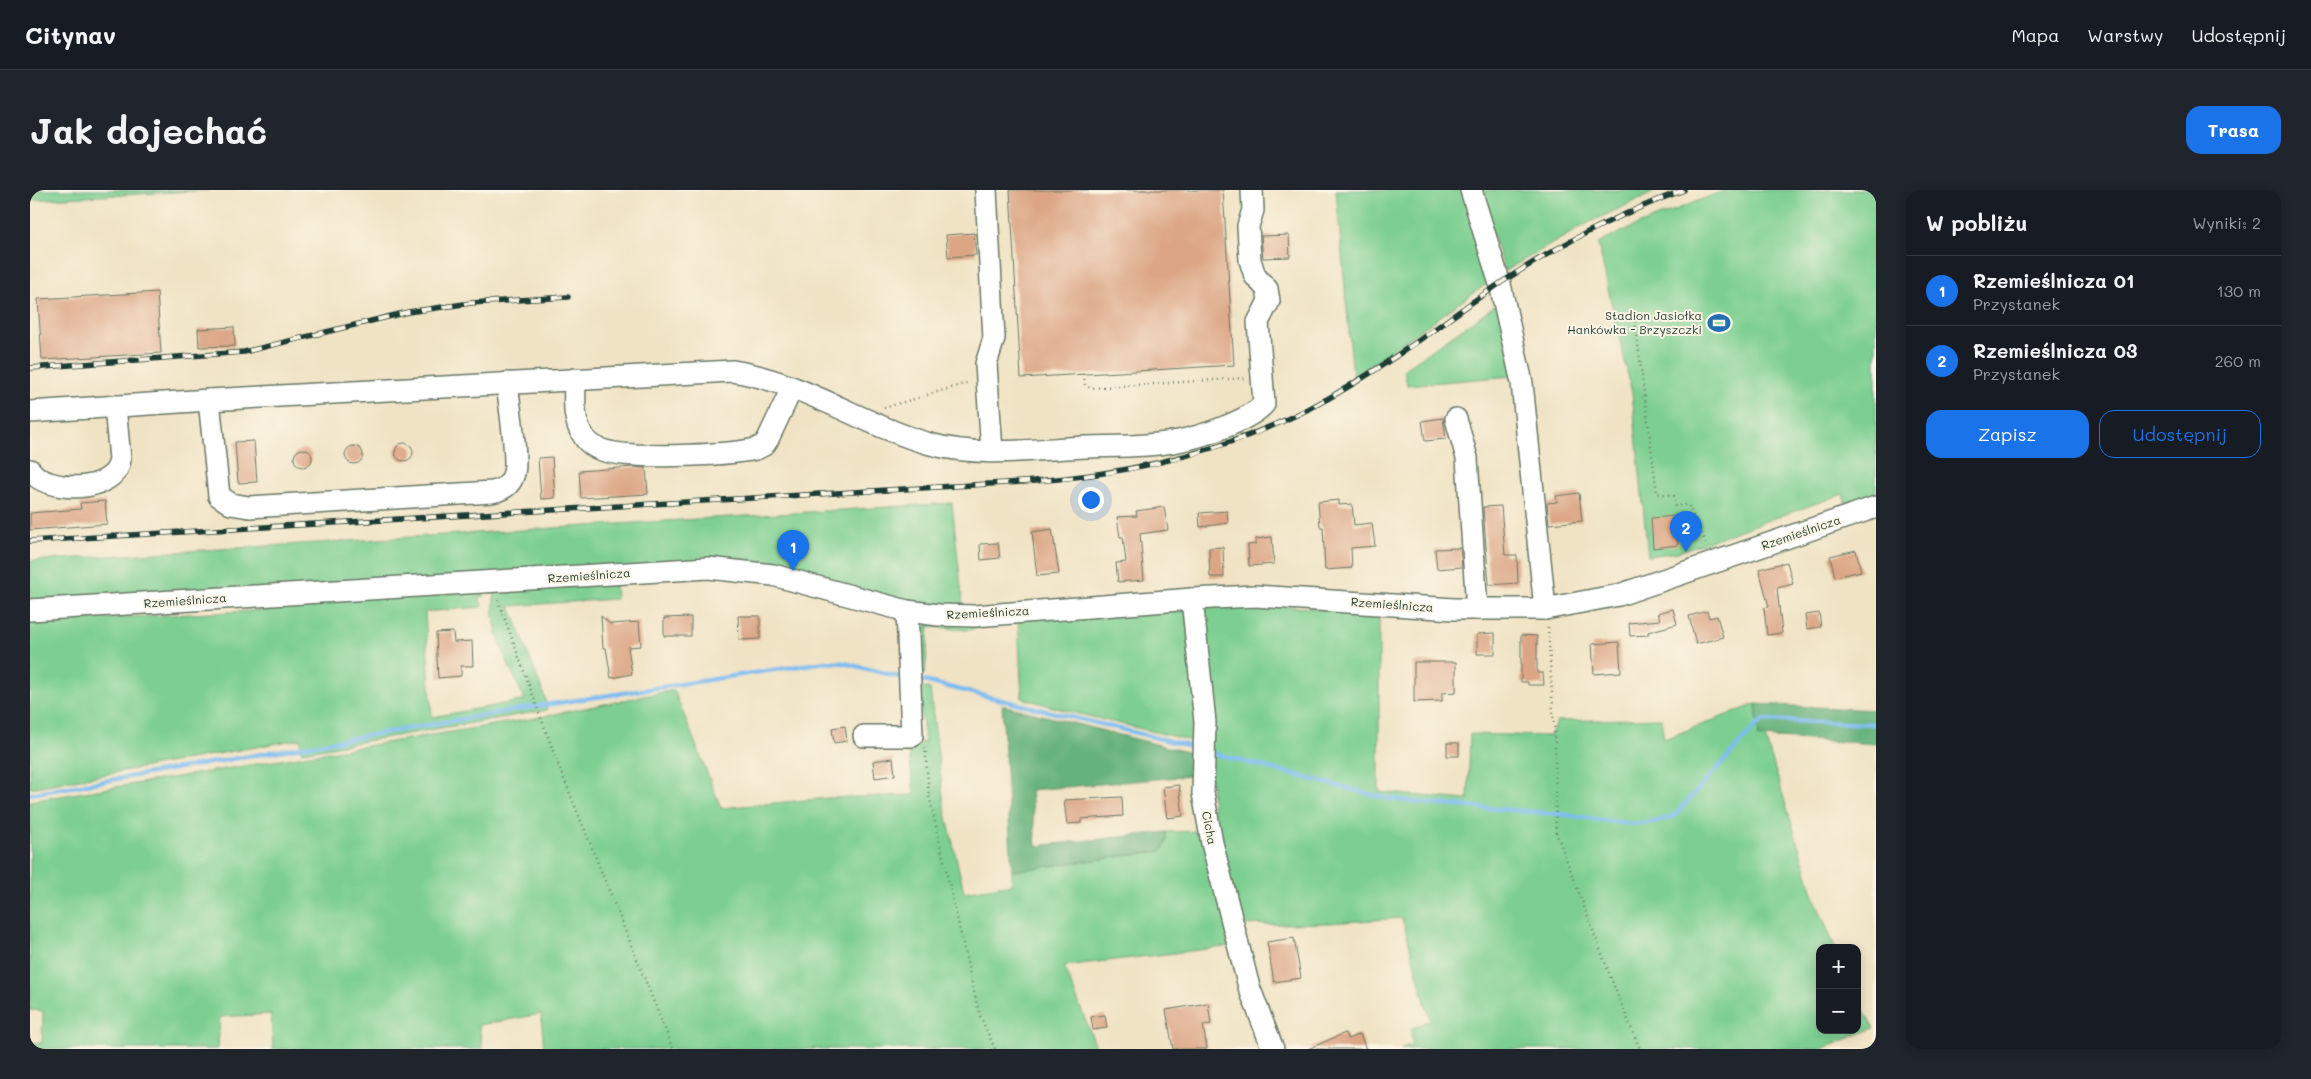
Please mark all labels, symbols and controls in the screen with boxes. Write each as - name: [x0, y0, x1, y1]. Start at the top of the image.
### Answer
- text: Citynav: [25, 19, 116, 50]
- text: Mapa: [2011, 23, 2059, 47]
- text: Warstwy: [2087, 23, 2163, 47]
- text: Udostępnij: [2191, 23, 2286, 47]
- button: Trasa: [2186, 106, 2281, 154]
- text: Jak dojechać: [30, 107, 267, 153]
- text: W pobliżu: [1926, 209, 2027, 236]
- text: Wyniki: 2: [2192, 212, 2261, 233]
- text: Rzemieślnicza 01: [1973, 268, 2134, 293]
- text: 1: [1938, 280, 1946, 301]
- text: 130 m: [2217, 280, 2261, 301]
- text: Przystanek: [1973, 293, 2060, 314]
- place label: Stadion Jasiołka Hankówka - Brzyszczki: [1567, 307, 1702, 337]
- sports icon: Stadion Jasiołka Hankówka - Brzyszczki: [1706, 310, 1732, 336]
- text: Rzemieślnicza 03: [1973, 338, 2137, 363]
- text: 2: [1938, 350, 1946, 371]
- text: 260 m: [2215, 350, 2261, 371]
- text: Przystanek: [1973, 363, 2060, 384]
- button: Zapisz: [1926, 410, 2089, 458]
- button: Udostępnij: [2099, 410, 2261, 458]
- your location: [1078, 487, 1104, 513]
- pin: 2: [1670, 511, 1702, 552]
- street label: Rzemieślnicza: [1759, 511, 1842, 553]
- pin: 1: [777, 530, 809, 571]
- street label: Rzemieślnicza: [547, 564, 631, 586]
- street label: Rzemieślnicza: [143, 589, 227, 611]
- street label: Rzemieślnicza: [1350, 593, 1434, 615]
- street label: Rzemieślnicza: [946, 602, 1030, 622]
- street label: Cicha: [1199, 810, 1221, 846]
- map controls: [1816, 944, 1861, 1034]
- button: +: [1816, 944, 1861, 989]
- button: −: [1816, 989, 1861, 1034]

